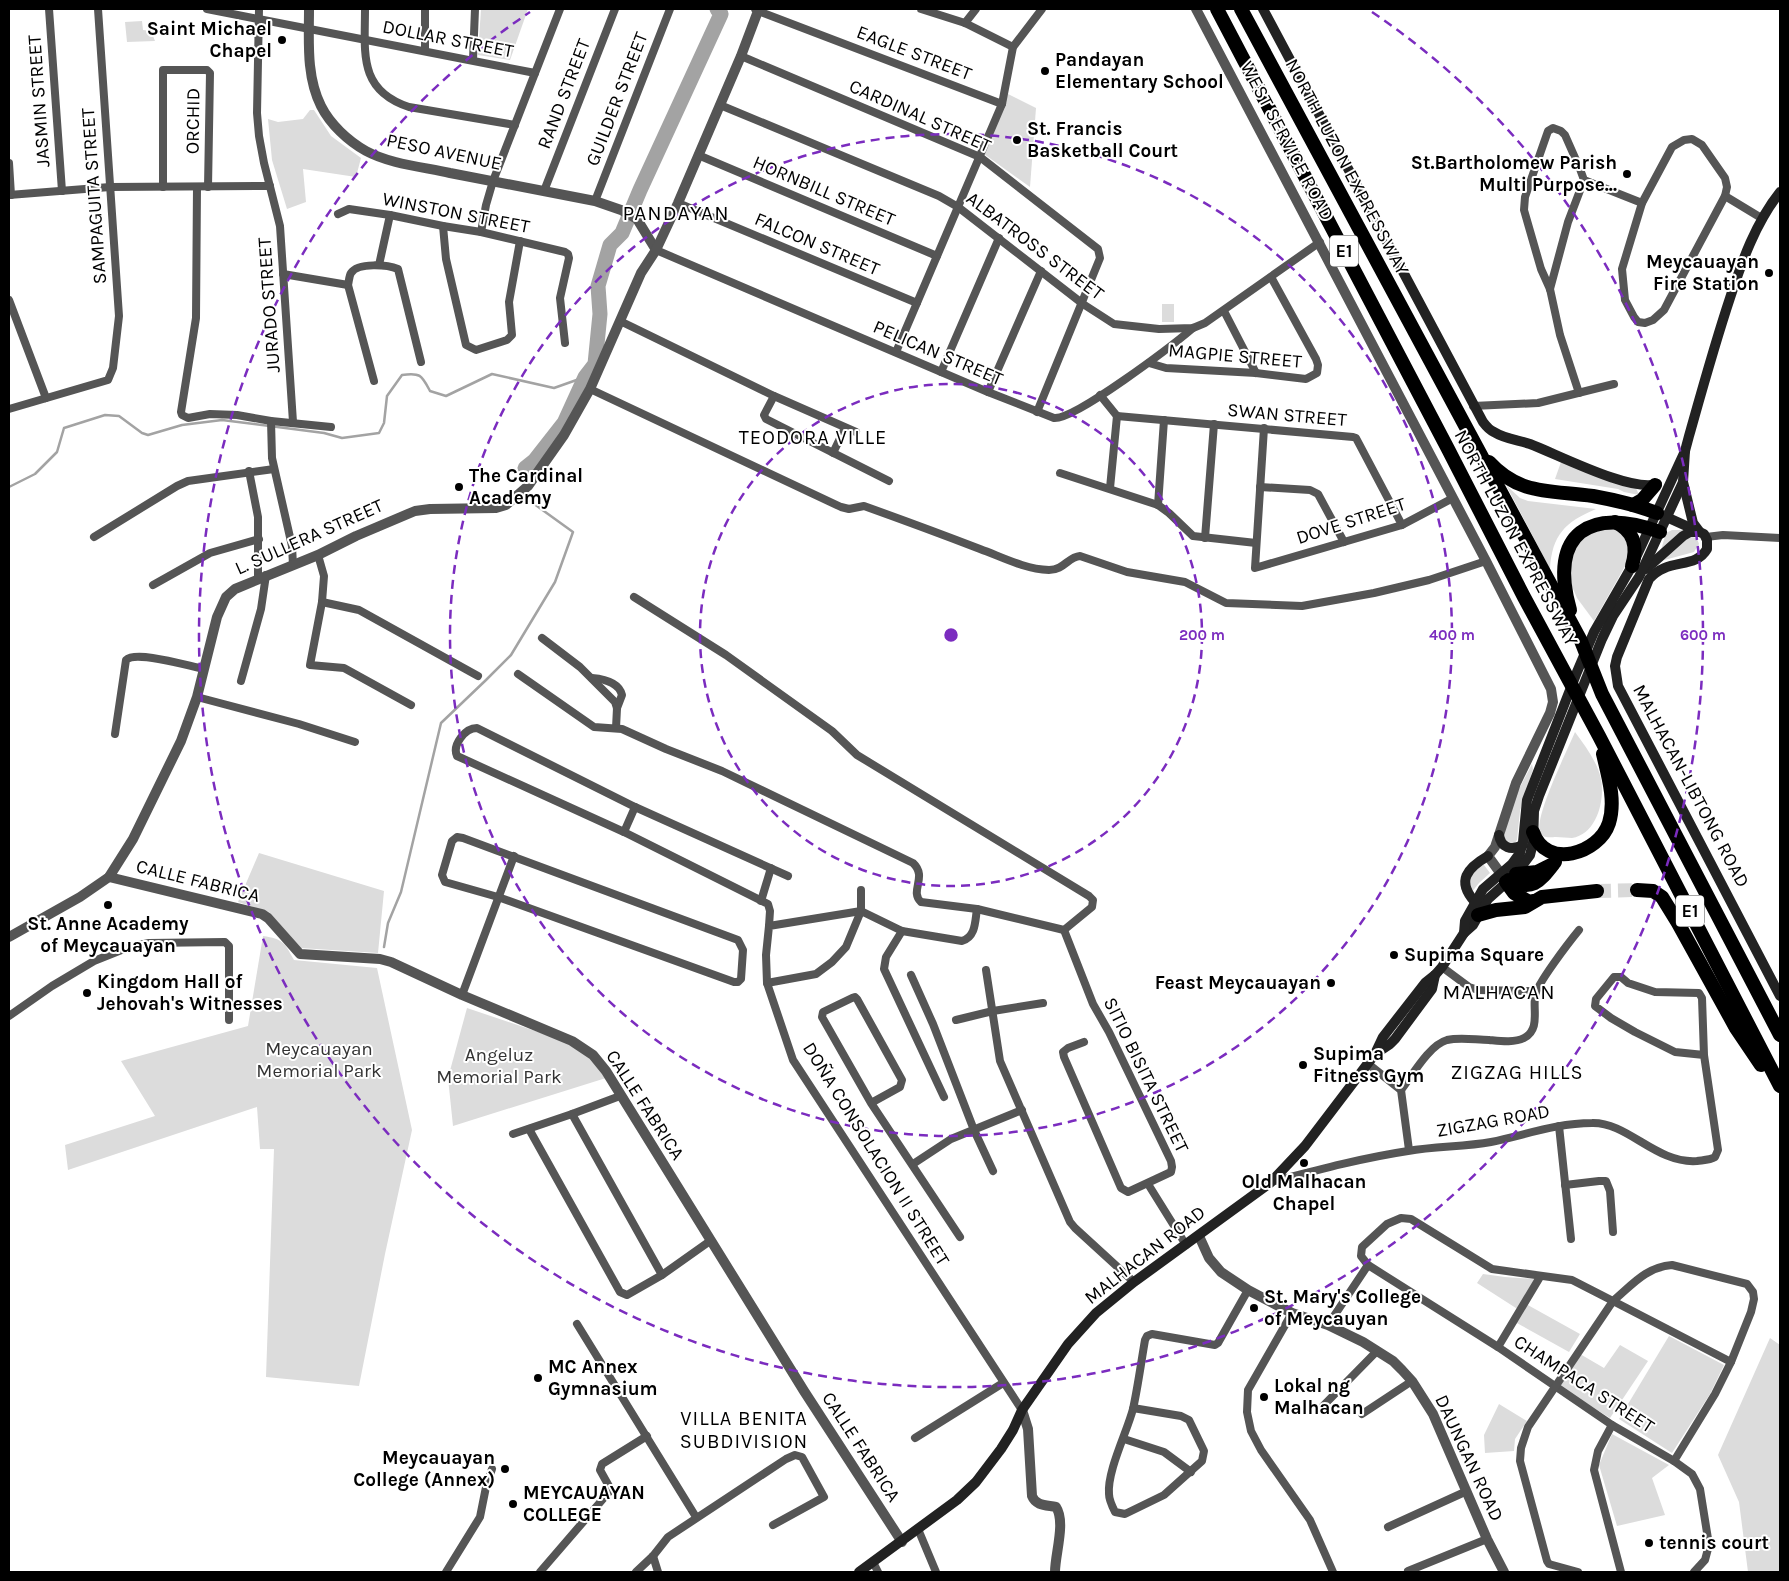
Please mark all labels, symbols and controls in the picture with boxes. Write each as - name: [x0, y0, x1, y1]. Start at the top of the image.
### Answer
- street label: DOLLAR STREET: [381, 15, 516, 63]
- place label: Saint Michael Chapel: [147, 18, 272, 62]
- street label: EAGLE STREET: [853, 21, 975, 85]
- street label: GUILDER STREET: [581, 28, 653, 169]
- street label: JASMIN STREET: [23, 34, 55, 168]
- marker: Saint Michael Chapel: [276, 34, 288, 46]
- street label: RAND STREET: [533, 35, 595, 152]
- place label: Pandayan Elementary School: [1055, 49, 1224, 93]
- street label: NORTH LUZON EXPRESSWAY: [1281, 55, 1414, 279]
- street label: WEST SERVICE ROAD: [1236, 58, 1338, 224]
- marker: Pandayan Elementary School: [1039, 65, 1051, 77]
- street label: CARDINAL STREET: [846, 75, 995, 157]
- street label: ORCHID: [181, 88, 205, 154]
- street label: SAMPAGUITA STREET: [77, 107, 111, 285]
- place label: St. Francis Basketball Court: [1027, 118, 1178, 162]
- street label: PESO AVENUE: [384, 129, 504, 175]
- marker: St. Francis Basketball Court: [1011, 134, 1023, 146]
- street label: HORNBILL STREET: [750, 151, 899, 231]
- place label: St.Bartholomew Parish Multi Purpose...: [1411, 152, 1617, 196]
- marker: St.Bartholomew Parish Multi Purpose...: [1621, 168, 1633, 180]
- street label: ALBATROSS STREET: [962, 187, 1108, 305]
- street label: WINSTON STREET: [380, 188, 532, 238]
- district label: PANDAYAN: [622, 201, 730, 225]
- street label: FALCON STREET: [751, 208, 883, 280]
- street label: JURADO STREET: [253, 236, 285, 373]
- road number: E1: [1330, 236, 1358, 266]
- place label: Meycauayan Fire Station: [1646, 251, 1759, 295]
- marker: Meycauayan Fire Station: [1763, 267, 1775, 279]
- street label: PELICAN STREET: [870, 316, 1007, 390]
- street label: MAGPIE STREET: [1167, 339, 1303, 373]
- street label: SWAN STREET: [1226, 399, 1348, 431]
- district label: TEODORA VILLE: [739, 426, 887, 449]
- street label: NORTH LUZON EXPRESSWAY: [1450, 426, 1583, 650]
- place label: The Cardinal Academy: [469, 465, 583, 509]
- marker: The Cardinal Academy: [453, 481, 465, 493]
- street label: DOVE STREET: [1293, 493, 1409, 549]
- street label: L. SULLERA STREET: [232, 494, 387, 580]
- centre of rings: [942, 626, 960, 644]
- text: 200 m: [1179, 626, 1225, 644]
- text: 400 m: [1429, 626, 1475, 644]
- text: 600 m: [1680, 626, 1726, 644]
- street label: MALHACAN-LIBTONG ROAD: [1628, 681, 1754, 891]
- street label: CALLE FABRICA: [134, 855, 262, 907]
- road number: E1: [1676, 896, 1704, 926]
- marker: St. Anne Academy of Meycauayan: [102, 899, 114, 911]
- place label: St. Anne Academy of Meycauayan: [27, 913, 189, 957]
- place label: Supima Square: [1404, 944, 1544, 966]
- marker: Supima Square: [1388, 949, 1400, 961]
- place label: Kingdom Hall of Jehovah's Witnesses: [97, 971, 283, 1015]
- place label: Feast Meycauayan: [1155, 972, 1321, 994]
- marker: Feast Meycauayan: [1325, 977, 1337, 989]
- district label: MALHACAN: [1442, 980, 1556, 1004]
- marker: Kingdom Hall of Jehovah's Witnesses: [81, 987, 93, 999]
- street label: SITIO BISITA STREET: [1099, 994, 1193, 1157]
- park label: Meycauayan Memorial Park: [256, 1038, 382, 1082]
- street label: DOÑA CONSOLACION II STREET: [798, 1038, 954, 1270]
- place label: Supima Fitness Gym: [1313, 1043, 1424, 1087]
- park label: Angeluz Memorial Park: [436, 1044, 562, 1088]
- street label: CALLE FABRICA: [601, 1046, 689, 1164]
- marker: Supima Fitness Gym: [1297, 1059, 1309, 1071]
- district label: ZIGZAG HILLS: [1450, 1061, 1584, 1084]
- street label: ZIGZAG ROAD: [1434, 1100, 1552, 1142]
- marker: Old Malhacan Chapel: [1298, 1157, 1310, 1169]
- place label: Old Malhacan Chapel: [1242, 1171, 1366, 1215]
- street label: MALHACAN ROAD: [1080, 1201, 1210, 1309]
- place label: St. Mary's College of Meycauyan: [1264, 1286, 1421, 1330]
- marker: St. Mary's College of Meycauyan: [1248, 1302, 1260, 1314]
- street label: CHAMPACA STREET: [1510, 1330, 1659, 1438]
- place label: MC Annex Gymnasium: [548, 1356, 658, 1400]
- marker: MC Annex Gymnasium: [532, 1372, 544, 1384]
- place label: Lokal ng Malhacan: [1274, 1375, 1363, 1419]
- street label: CALLE FABRICA: [817, 1388, 905, 1506]
- marker: Lokal ng Malhacan: [1258, 1391, 1270, 1403]
- street label: DAUNGAN ROAD: [1430, 1391, 1508, 1525]
- district label: VILLA BENITA SUBDIVISION: [680, 1407, 808, 1453]
- place label: Meycauayan College (Annex): [353, 1447, 495, 1491]
- marker: Meycauayan College (Annex): [499, 1463, 511, 1475]
- place label: MEYCAUAYAN COLLEGE: [523, 1482, 645, 1526]
- marker: MEYCAUAYAN COLLEGE: [507, 1498, 519, 1510]
- place label: tennis court: [1659, 1532, 1769, 1554]
- marker: tennis court: [1643, 1537, 1655, 1549]

